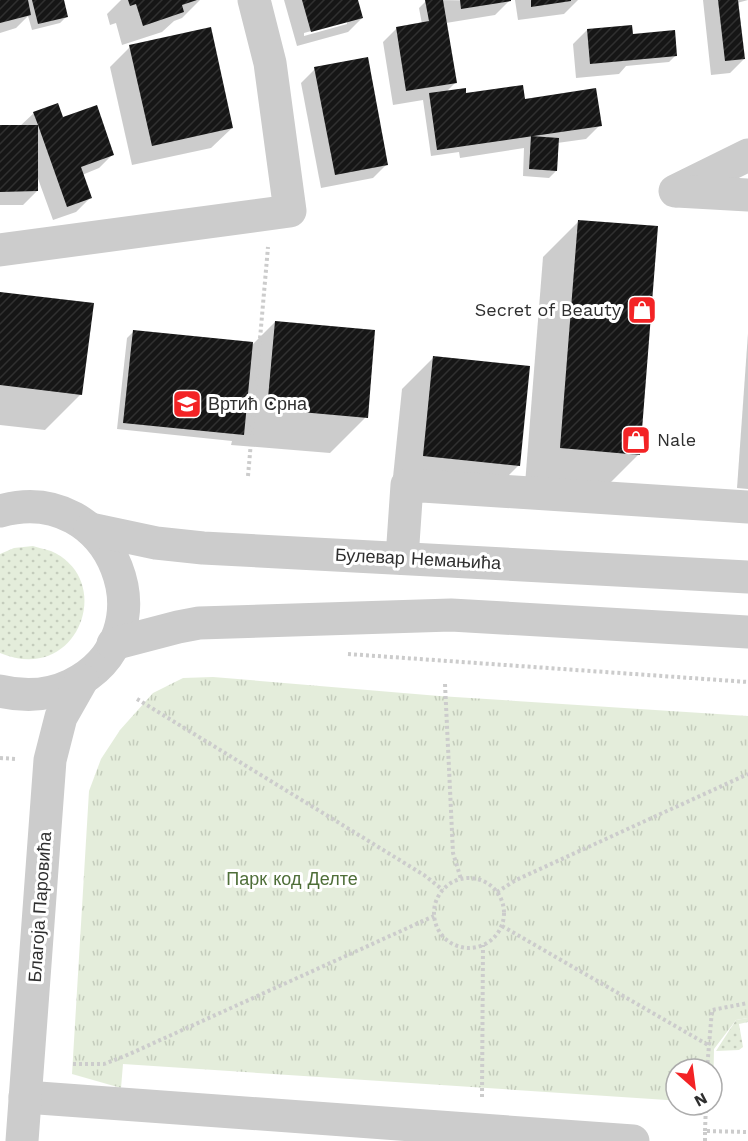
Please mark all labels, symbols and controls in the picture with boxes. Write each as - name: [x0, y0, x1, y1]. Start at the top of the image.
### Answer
- shop icon: Secret of Beauty: [626, 294, 658, 326]
- place label: Secret of Beauty: [475, 299, 622, 320]
- school or university icon: Вртић Срна: [171, 388, 203, 420]
- place label: Вртић Срна: [208, 393, 308, 414]
- shop icon: Nale: [620, 424, 652, 456]
- place label: Nale: [657, 429, 696, 450]
- street label: Булевар Немањића: [335, 544, 503, 573]
- street label: Благоја Паровића: [24, 830, 55, 983]
- park label: Парк код Делте: [226, 868, 358, 889]
- north arrow: [664, 1057, 724, 1117]
- text: N: [691, 1089, 711, 1111]

